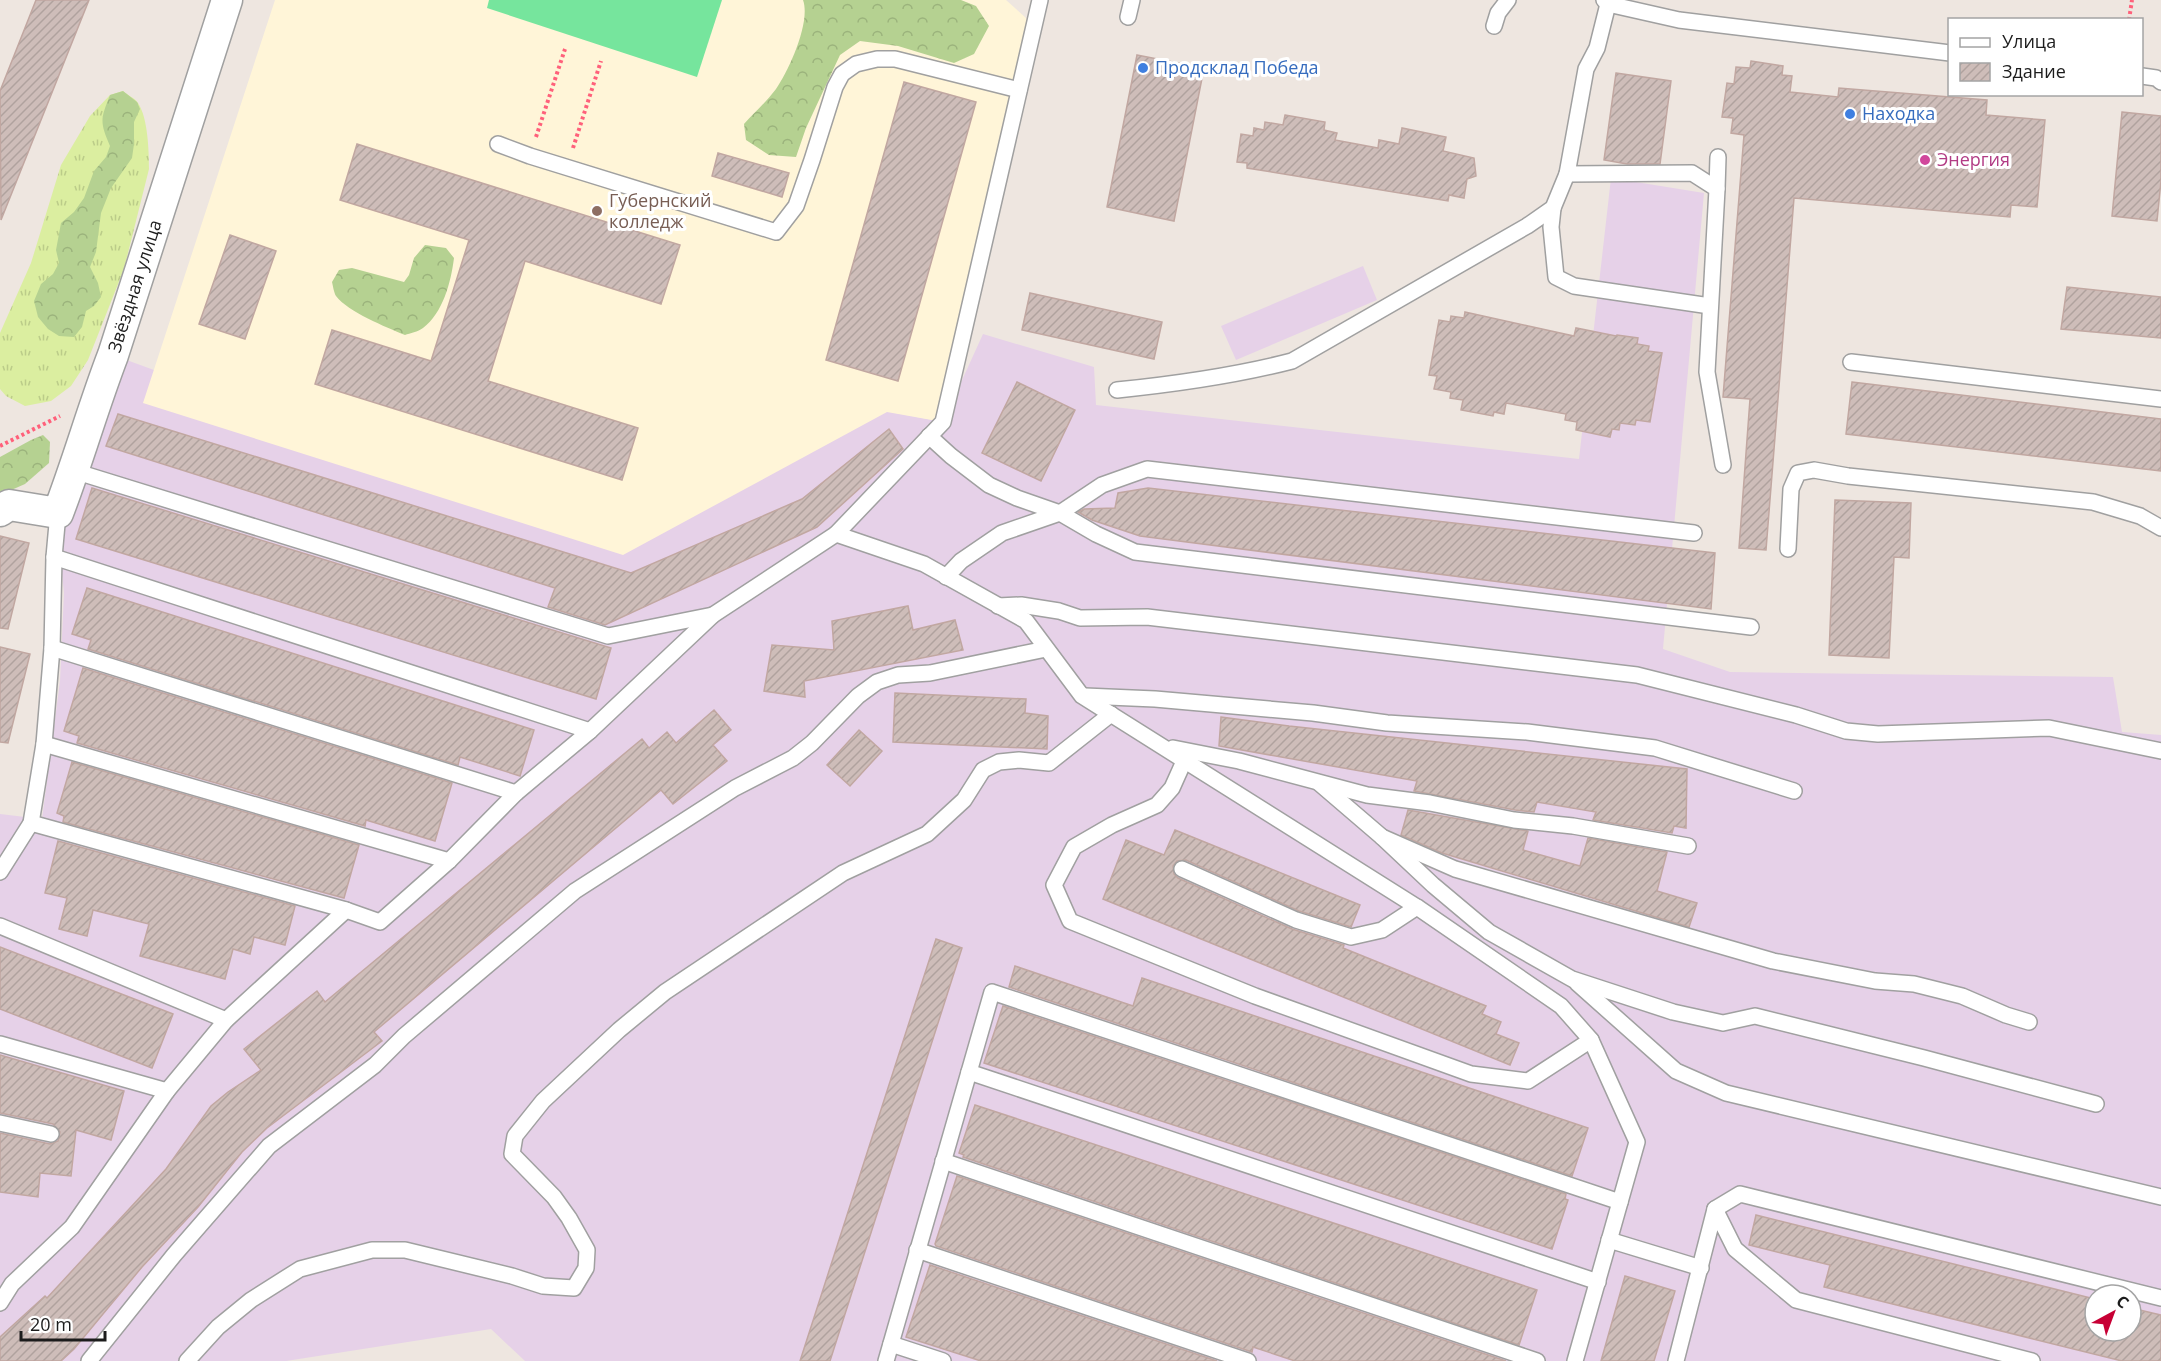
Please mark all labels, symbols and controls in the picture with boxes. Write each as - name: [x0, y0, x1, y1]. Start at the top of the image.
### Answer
- legend: [1948, 18, 2143, 96]
- text: Улица: [2002, 29, 2056, 53]
- place label: Продсклад Победа: [1155, 55, 1319, 79]
- text: Здание: [2002, 59, 2066, 83]
- marker: Продсклад Победа: [1136, 61, 1150, 75]
- place label: Находка: [1862, 101, 1935, 125]
- marker: Находка: [1843, 107, 1857, 121]
- place label: Энергия: [1937, 147, 2010, 171]
- marker: Энергия: [1918, 153, 1932, 167]
- place label: Губернский колледж: [609, 188, 711, 233]
- marker: Губернский колледж: [590, 204, 604, 218]
- street label: Звёздная улица: [102, 216, 167, 355]
- north arrow: [2083, 1283, 2143, 1343]
- text: С: [2112, 1290, 2134, 1313]
- scale bar: [21, 1304, 105, 1342]
- text: 20 m: [30, 1312, 72, 1336]

